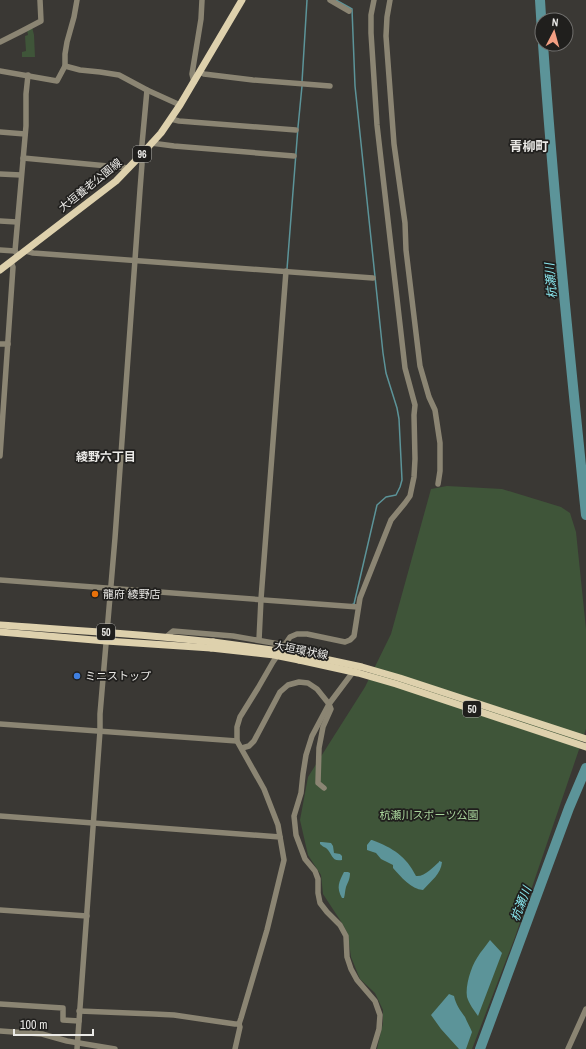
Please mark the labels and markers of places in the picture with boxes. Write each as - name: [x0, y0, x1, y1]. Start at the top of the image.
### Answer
- place label: 龍府 綾野店: [103, 587, 161, 601]
- marker: 龍府 綾野店: [90, 589, 100, 599]
- place label: ミニストップ: [85, 669, 151, 683]
- marker: ミニストップ: [72, 671, 82, 681]

